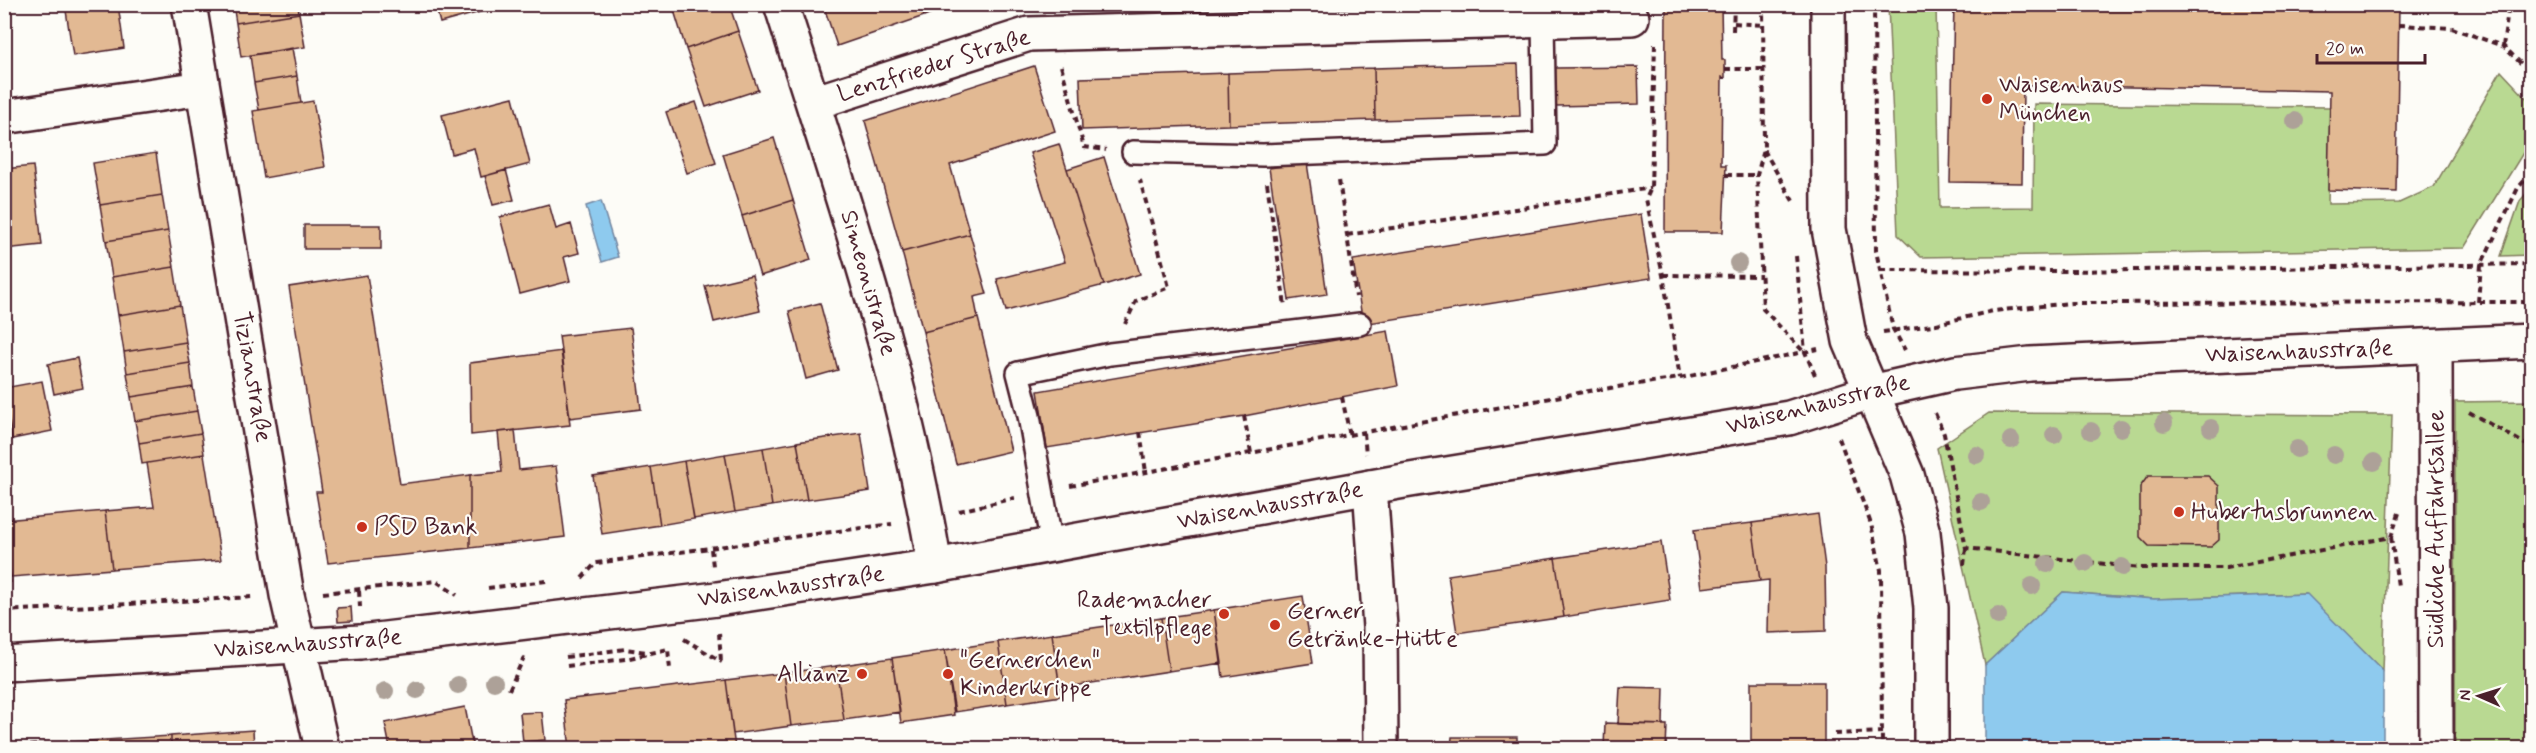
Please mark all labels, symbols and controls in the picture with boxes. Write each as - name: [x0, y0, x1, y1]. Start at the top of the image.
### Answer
- street label: Lenzfrieder Straße: [834, 22, 1034, 110]
- scale bar: [2317, 27, 2425, 65]
- text: 20 m: [2326, 37, 2364, 61]
- place label: Waisenhaus München: [1999, 70, 2124, 129]
- marker: Waisenhaus München: [1980, 92, 1994, 106]
- street label: Simeonistraße: [832, 207, 904, 360]
- street label: Tizianstraße: [225, 309, 279, 445]
- street label: Waisenhausstraße: [2204, 333, 2394, 371]
- street label: Waisenhausstraße: [1723, 367, 1913, 443]
- street label: Südliche Auffahrtsallee: [2421, 410, 2452, 648]
- street label: Waisenhausstraße: [1175, 474, 1366, 538]
- place label: Hubertusbrunnen: [2191, 497, 2377, 528]
- marker: Hubertusbrunnen: [2172, 505, 2186, 519]
- place label: PSD Bank: [374, 512, 478, 543]
- marker: PSD Bank: [355, 520, 369, 534]
- street label: Waisenhausstraße: [696, 559, 887, 615]
- place label: Rademacher Textilpflege: [1077, 585, 1212, 644]
- place label: Gerner Getränke-Hütte: [1287, 596, 1458, 655]
- marker: Rademacher Textilpflege: [1217, 607, 1231, 621]
- marker: Gerner Getränke-Hütte: [1268, 618, 1282, 632]
- street label: Waisenhausstraße: [213, 622, 403, 666]
- place label: "Gernerchen" Kinderkrippe: [960, 645, 1100, 704]
- place label: Allianz: [777, 659, 850, 690]
- north arrow: [2449, 666, 2509, 726]
- marker: Allianz: [855, 667, 869, 681]
- marker: "Gernerchen" Kinderkrippe: [941, 667, 955, 681]
- text: N: [2455, 689, 2476, 701]

